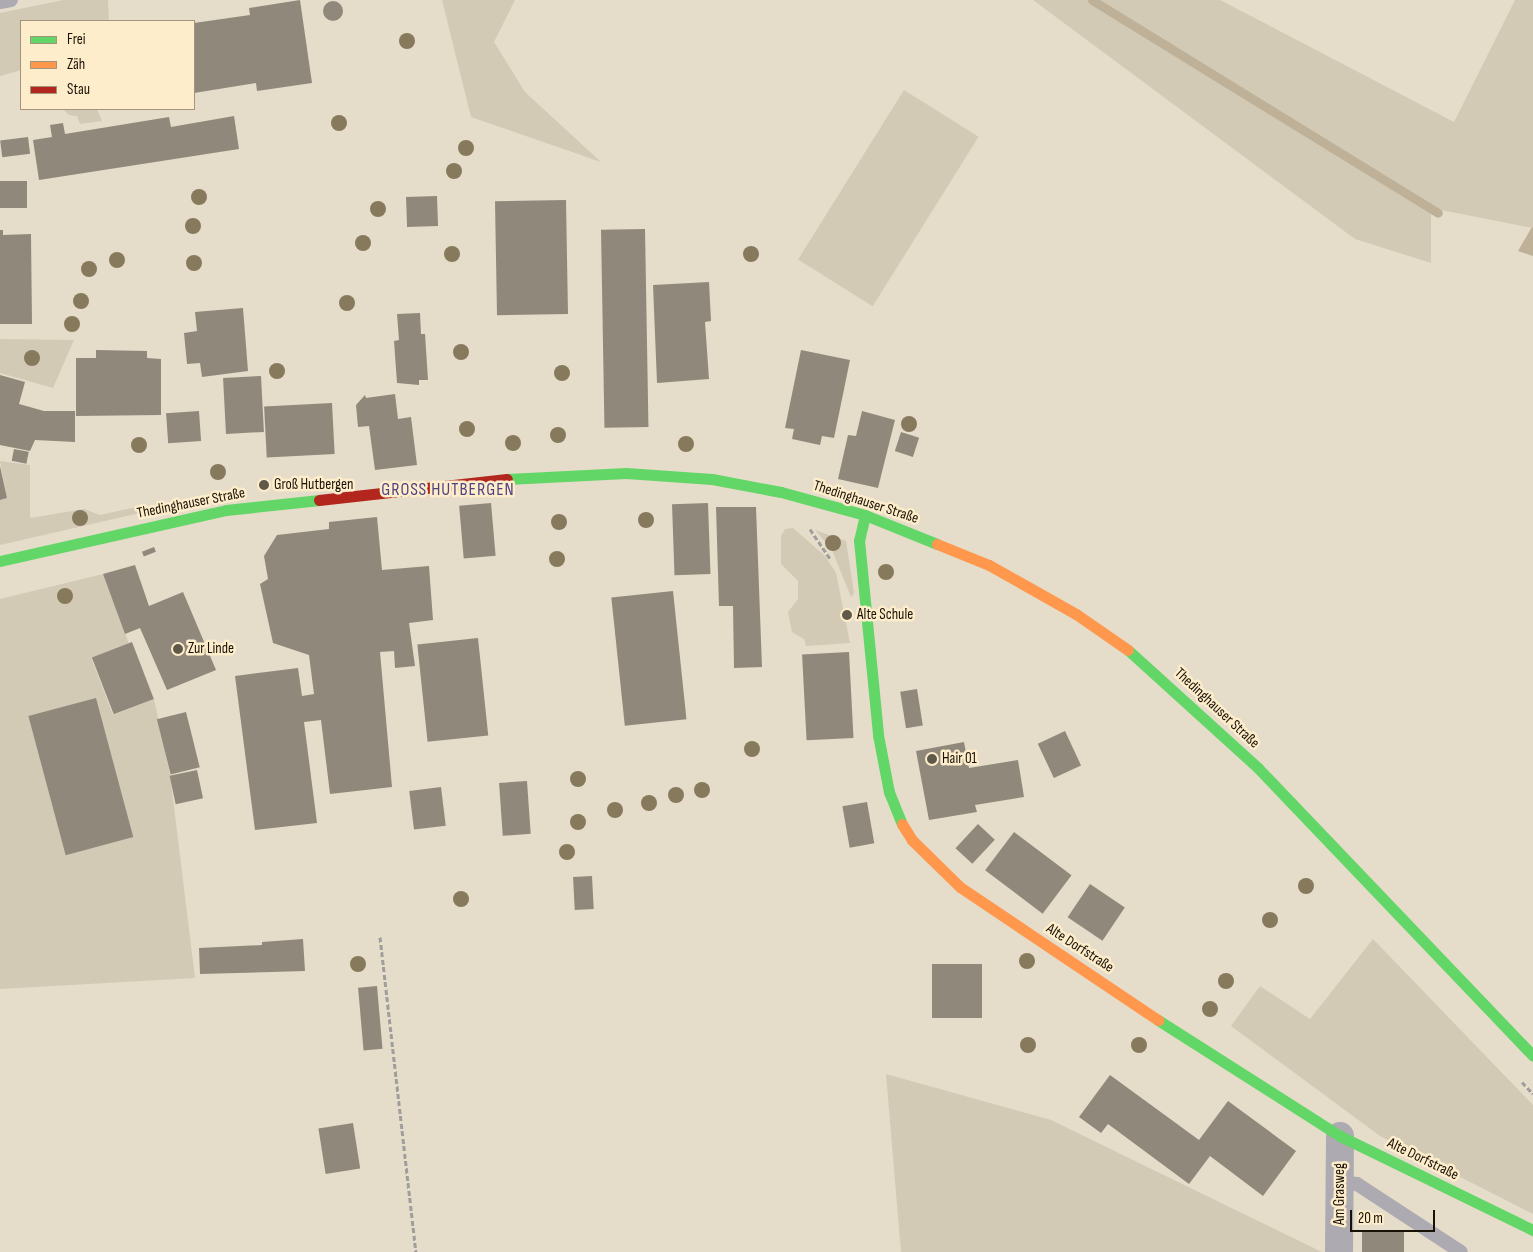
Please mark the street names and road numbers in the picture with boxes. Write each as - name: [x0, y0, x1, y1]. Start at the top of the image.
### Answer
- street label: Thedinghauser Straße: [811, 477, 921, 527]
- street label: Thedinghauser Straße: [135, 484, 247, 522]
- street label: Thedinghauser Straße: [1171, 664, 1263, 752]
- street label: Alte Dorfstraße: [1043, 920, 1117, 976]
- street label: Alte Dorfstraße: [1385, 1134, 1461, 1184]
- street label: Am Grasweg: [1331, 1163, 1349, 1225]

